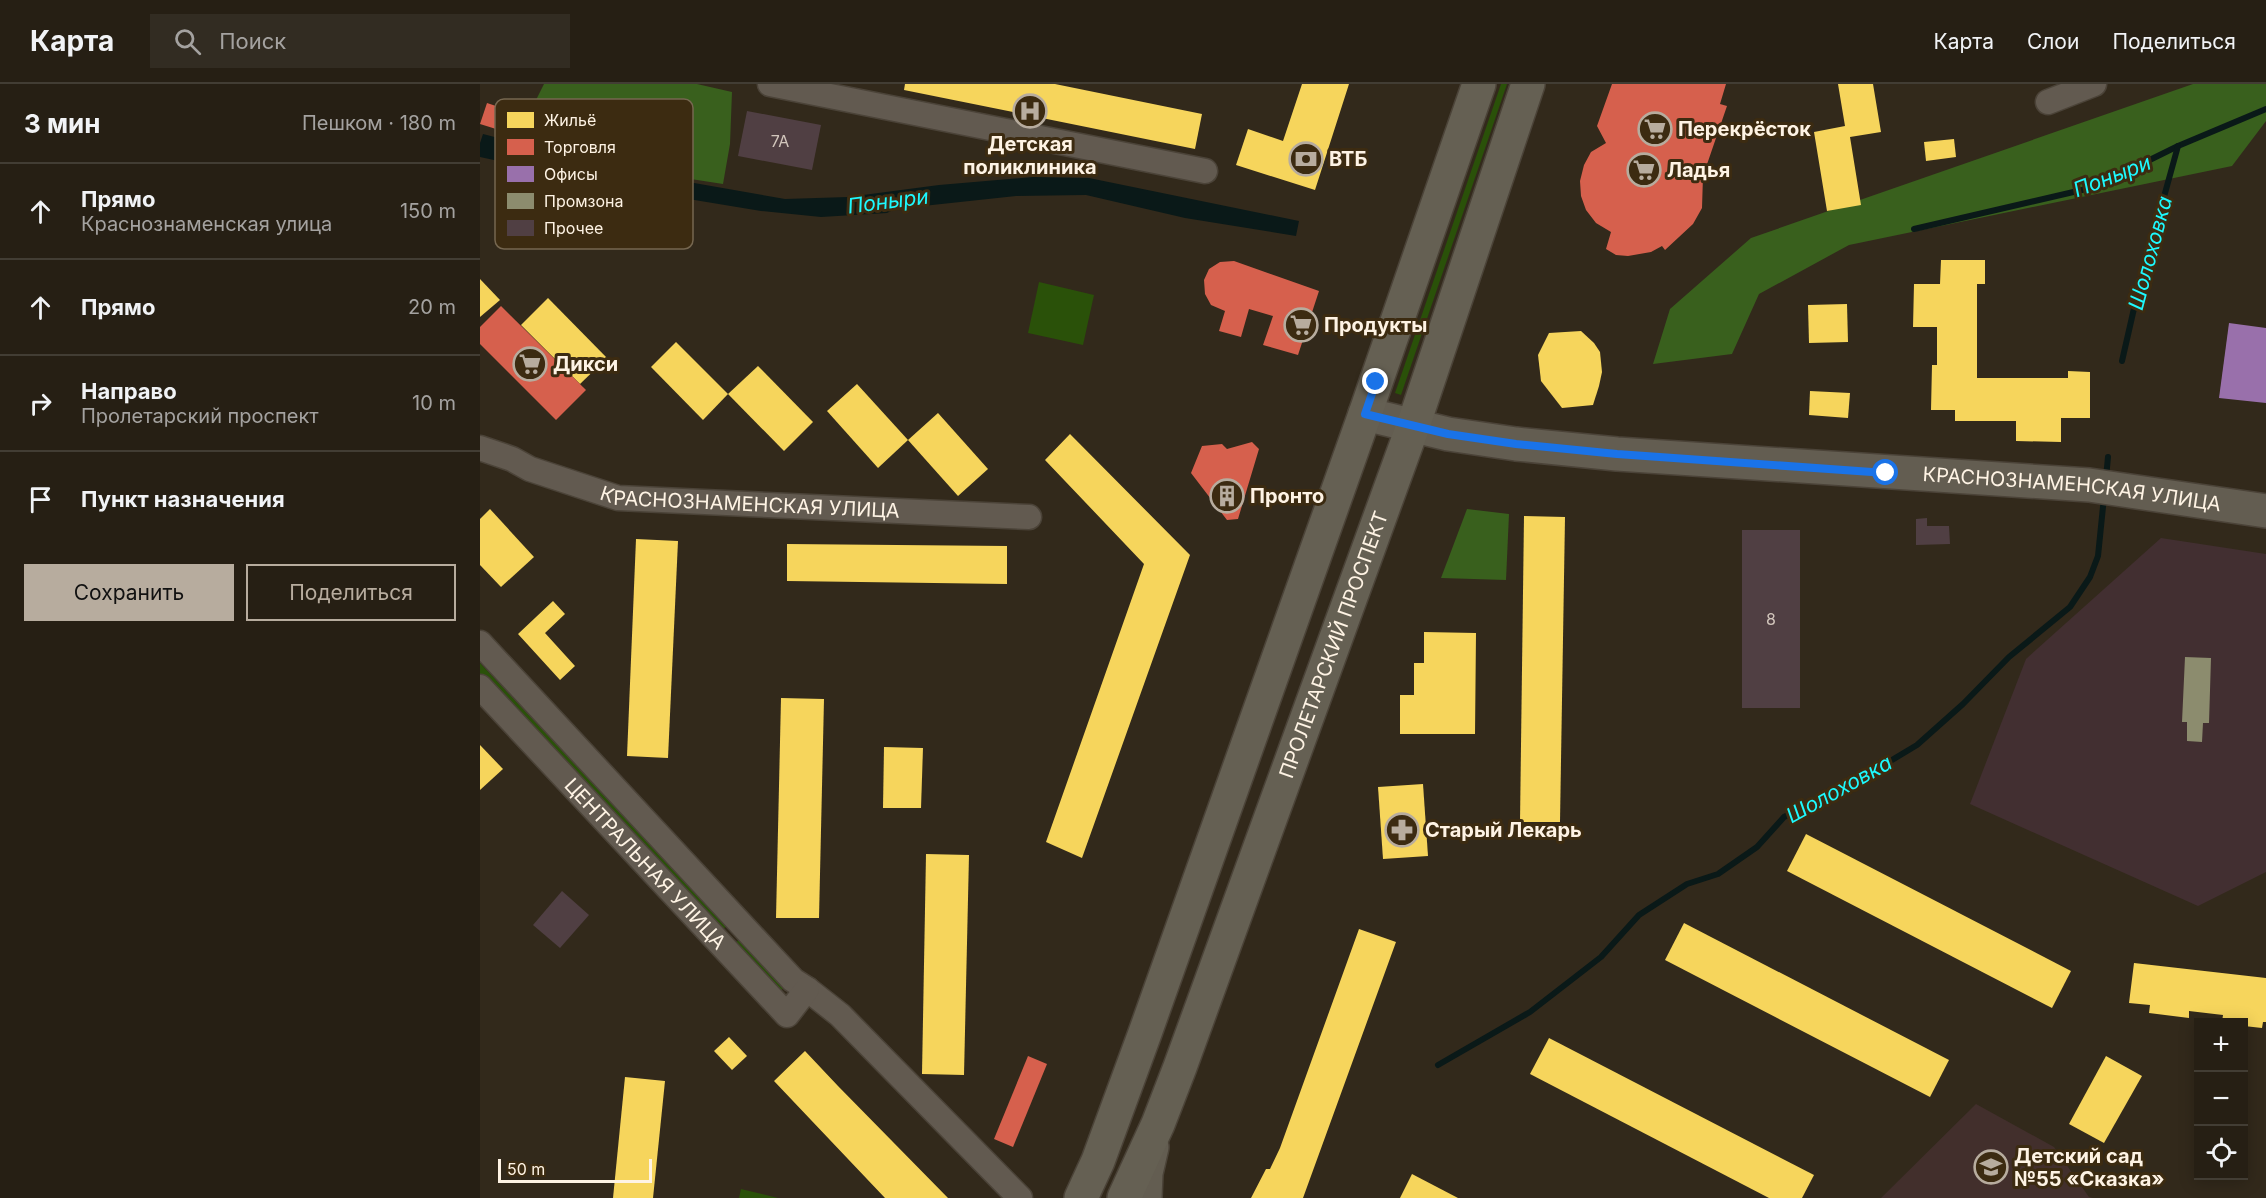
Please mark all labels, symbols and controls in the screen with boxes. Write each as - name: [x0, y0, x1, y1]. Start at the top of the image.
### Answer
- search box: [150, 14, 570, 68]
- text: Карта: [30, 24, 114, 58]
- icon: search: [171, 25, 204, 58]
- text: Поиск: [219, 28, 286, 54]
- text: Карта: [1934, 29, 1994, 54]
- text: Слои: [2027, 29, 2079, 54]
- text: Поделиться: [2112, 29, 2236, 54]
- hospital icon: Детская поликлиника: [1012, 93, 1048, 129]
- legend: [495, 99, 693, 249]
- text: 3 мин: [24, 108, 100, 139]
- text: Жильё: [544, 110, 596, 130]
- text: Пешком · 180 m: [302, 111, 456, 135]
- supermarket icon: Перекрёсток: [1637, 111, 1673, 147]
- place label: Перекрёсток: [1678, 117, 1811, 141]
- house number: 7А: [771, 131, 789, 151]
- place label: Детская поликлиника: [963, 132, 1097, 179]
- text: Торговля: [544, 137, 616, 157]
- bank icon: ВТБ: [1288, 141, 1324, 177]
- place label: ВТБ: [1329, 147, 1367, 171]
- water label: Поныри: [2070, 150, 2154, 202]
- supermarket icon: Ладья: [1626, 152, 1662, 188]
- place label: Ладья: [1667, 158, 1730, 182]
- text: Офисы: [544, 164, 598, 184]
- water label: Поныри: [846, 184, 930, 218]
- text: Прямо: [81, 186, 155, 212]
- text: Промзона: [544, 191, 624, 211]
- water label: Шолоховка: [2123, 193, 2177, 313]
- icon: ahead: [24, 195, 57, 228]
- text: 150 m: [400, 199, 456, 223]
- text: Краснознаменская улица: [81, 212, 332, 236]
- text: Прочее: [544, 218, 603, 238]
- icon: ahead: [24, 291, 57, 324]
- text: Прямо: [81, 294, 155, 320]
- text: 20 m: [408, 295, 456, 319]
- supermarket icon: Продукты: [1283, 307, 1319, 343]
- place label: Продукты: [1324, 313, 1427, 337]
- supermarket icon: Дикси: [512, 346, 548, 382]
- place label: Дикси: [553, 352, 618, 376]
- route end: [1362, 368, 1388, 394]
- text: Направо: [81, 378, 177, 404]
- icon: right: [24, 387, 57, 420]
- text: 10 m: [412, 391, 456, 415]
- text: Пролетарский проспект: [81, 404, 319, 428]
- route start: [1872, 459, 1898, 485]
- street label: КРАСНОЗНАМЕНСКАЯ УЛИЦА: [1922, 462, 2223, 516]
- building icon: Пронто: [1209, 478, 1245, 514]
- street label: КРАСНОЗНАМЕНСКАЯ УЛИЦА: [597, 481, 900, 523]
- icon: arrive: [24, 483, 57, 516]
- place label: Пронто: [1250, 484, 1324, 508]
- text: Пункт назначения: [81, 486, 285, 512]
- street label: ПРОЛЕТАРСКИЙ ПРОСПЕКТ: [1274, 508, 1393, 781]
- button: Сохранить: [24, 564, 234, 621]
- button: Поделиться: [246, 564, 456, 621]
- house number: 8: [1766, 609, 1776, 629]
- water label: Шолоховка: [1782, 750, 1896, 828]
- street label: ЦЕНТРАЛЬНАЯ УЛИЦА: [560, 773, 731, 954]
- pharmacy icon: Старый Лекарь: [1384, 812, 1420, 848]
- place label: Старый Лекарь: [1425, 818, 1582, 842]
- map controls: [2194, 1018, 2248, 1180]
- button: +: [2194, 1018, 2248, 1072]
- button: −: [2194, 1072, 2248, 1126]
- button: locate: [2194, 1126, 2248, 1180]
- place label: Детский сад №55 «Сказка»: [2014, 1144, 2164, 1191]
- school or university icon: Детский сад №55 «Сказка»: [1973, 1149, 2009, 1185]
- scale bar: [498, 1156, 652, 1184]
- text: 50 m: [507, 1159, 545, 1179]

